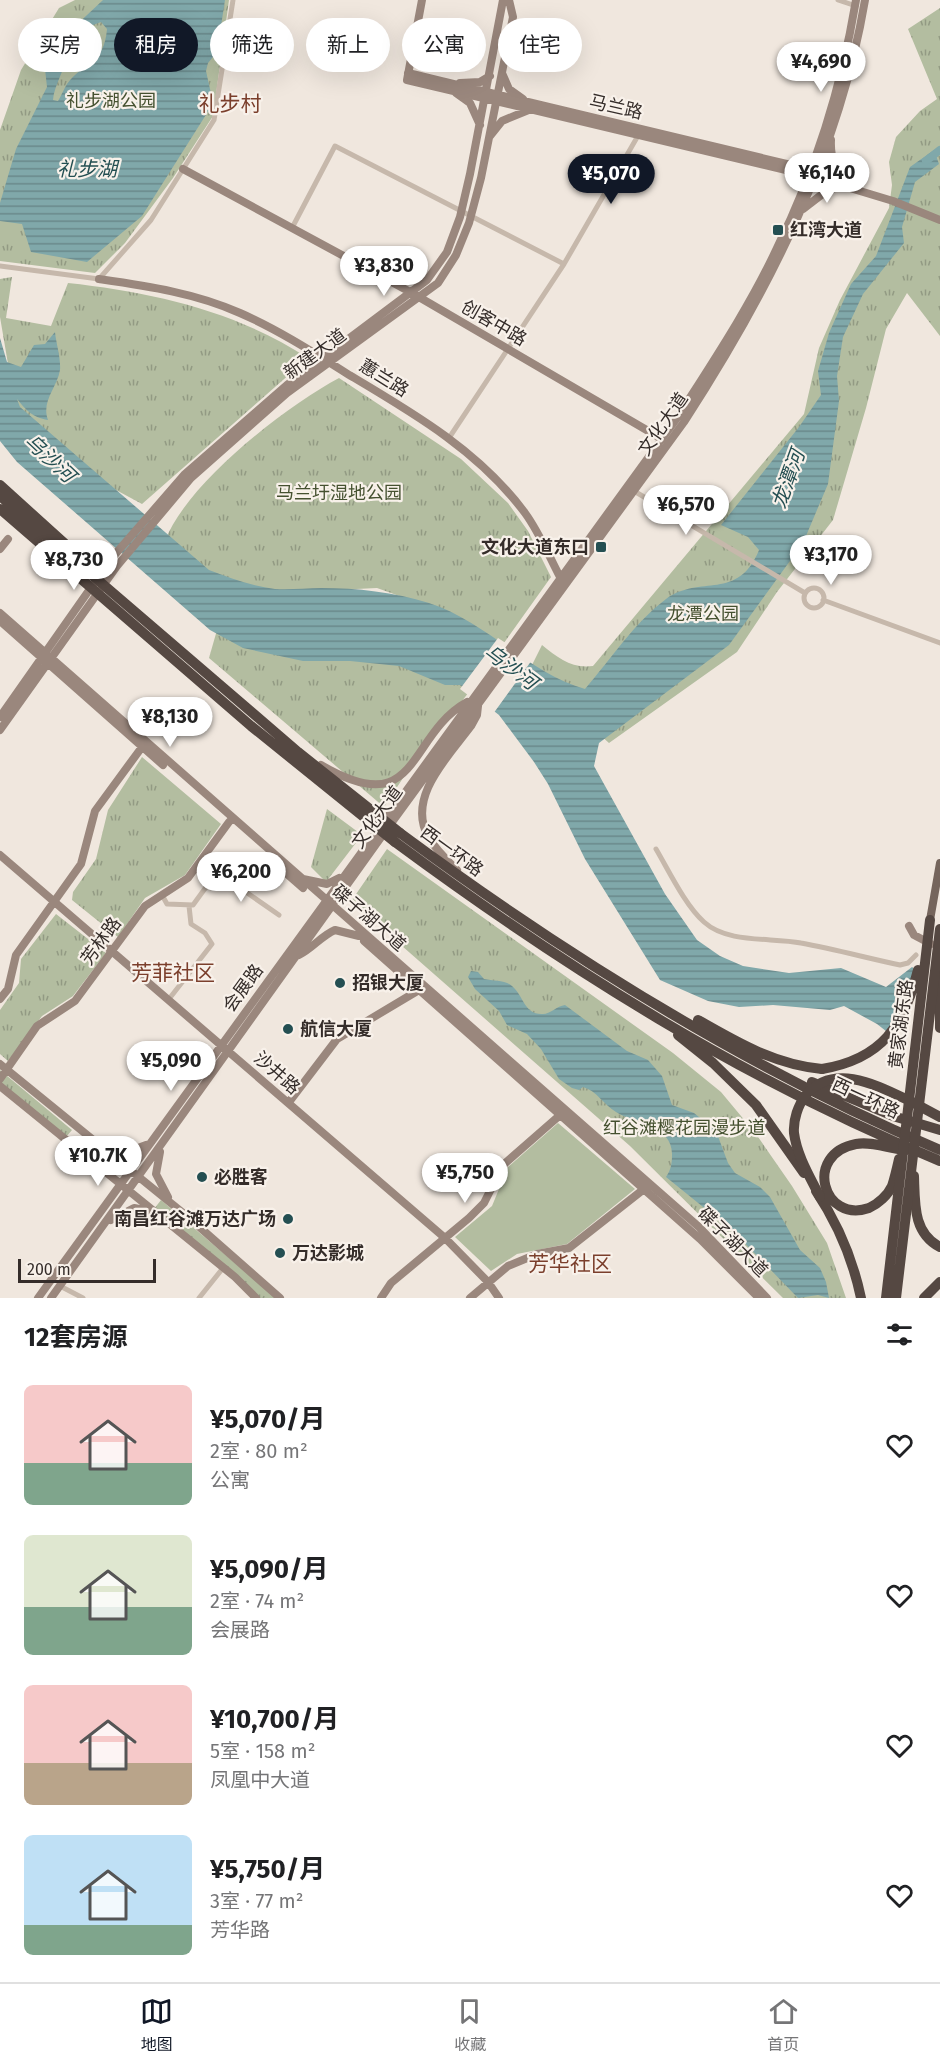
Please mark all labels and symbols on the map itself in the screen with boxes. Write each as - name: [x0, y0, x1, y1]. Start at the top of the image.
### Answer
- pin: ¥4,690: [772, 42, 870, 93]
- park label: 礼步湖公园: [66, 90, 156, 112]
- street label: 马兰路: [587, 90, 645, 124]
- district label: 礼步村: [199, 91, 262, 117]
- pin: ¥6,140: [778, 153, 876, 204]
- pin: ¥5,070: [562, 154, 660, 205]
- water label: 礼步湖: [57, 157, 120, 181]
- place label: 红湾大道: [790, 219, 862, 241]
- marker: 红湾大道: [771, 223, 785, 237]
- pin: ¥3,830: [335, 246, 433, 297]
- street label: 创客中路: [457, 295, 531, 351]
- street label: 新建大道: [279, 324, 351, 384]
- street label: 蕙兰路: [355, 354, 413, 402]
- street label: 文化大道: [633, 388, 693, 460]
- water label: 乌沙河: [20, 429, 83, 490]
- water label: 龙潭河: [766, 443, 811, 511]
- park label: 马兰圩湿地公园: [276, 482, 402, 504]
- pin: ¥6,570: [637, 485, 735, 536]
- pin: ¥3,170: [782, 535, 880, 586]
- place label: 文化大道东口: [481, 536, 589, 558]
- pin: ¥8,730: [25, 540, 123, 591]
- marker: 文化大道东口: [594, 540, 608, 554]
- park label: 龙潭公园: [667, 603, 739, 625]
- water label: 乌沙河: [480, 639, 545, 697]
- pin: ¥8,130: [121, 697, 219, 748]
- street label: 文化大道: [347, 781, 407, 853]
- street label: 西一环路: [416, 821, 488, 881]
- pin: ¥6,200: [192, 852, 290, 903]
- street label: 碟子湖大道: [328, 880, 410, 956]
- street label: 芳林路: [76, 913, 126, 969]
- district label: 芳菲社区: [131, 960, 215, 986]
- street label: 会展路: [218, 960, 268, 1016]
- place label: 招银大厦: [352, 972, 424, 994]
- marker: 招银大厦: [333, 976, 347, 990]
- street label: 黄家湖东路: [885, 978, 917, 1070]
- place label: 航信大厦: [300, 1018, 372, 1040]
- marker: 航信大厦: [281, 1022, 295, 1036]
- pin: ¥5,090: [122, 1041, 220, 1092]
- street label: 沙井路: [249, 1047, 305, 1099]
- street label: 西一环路: [829, 1073, 903, 1123]
- park label: 红谷滩樱花园漫步道: [603, 1117, 765, 1139]
- pin: ¥10.7K: [49, 1136, 147, 1187]
- pin: ¥5,750: [416, 1153, 514, 1204]
- place label: 必胜客: [214, 1166, 268, 1188]
- marker: 必胜客: [195, 1170, 209, 1184]
- street label: 碟子湖大道: [693, 1202, 773, 1282]
- place label: 南昌红谷滩万达广场: [114, 1208, 276, 1230]
- marker: 南昌红谷滩万达广场: [281, 1212, 295, 1226]
- place label: 万达影城: [292, 1242, 364, 1264]
- marker: 万达影城: [273, 1246, 287, 1260]
- district label: 芳华社区: [528, 1251, 612, 1277]
- scale bar: [18, 1256, 156, 1284]

